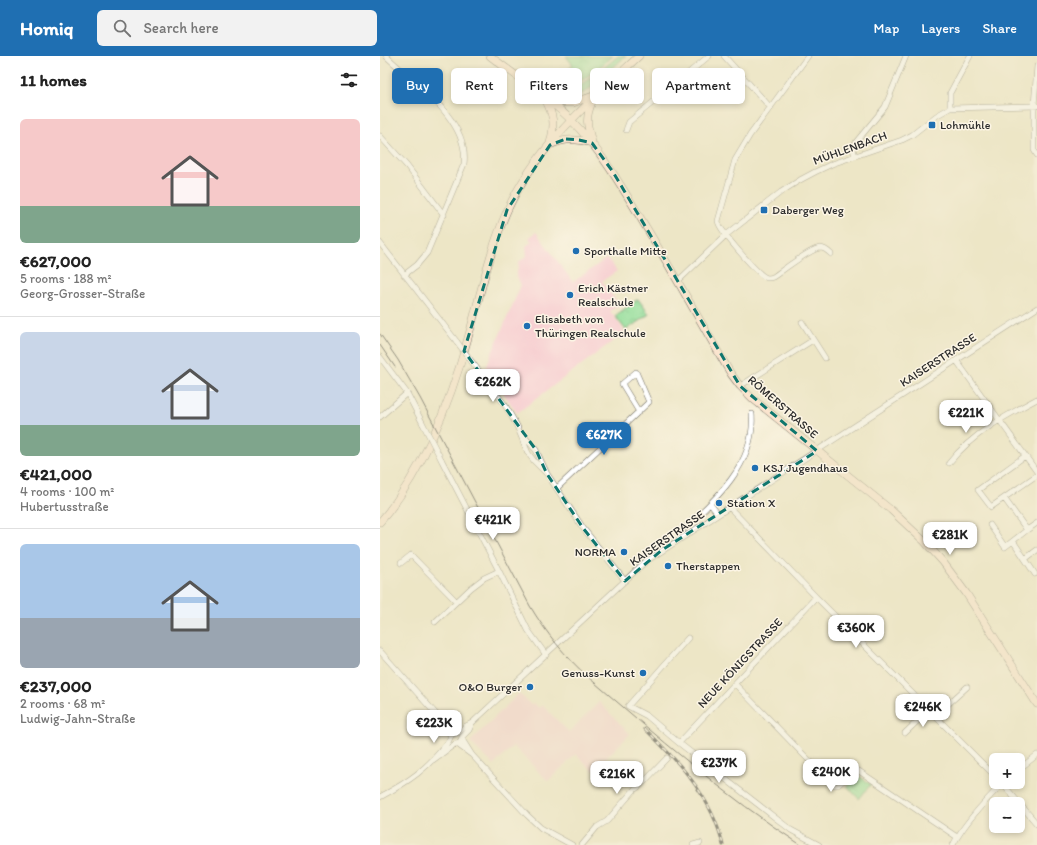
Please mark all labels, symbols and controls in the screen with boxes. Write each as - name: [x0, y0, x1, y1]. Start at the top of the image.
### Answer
- search box: [97, 10, 377, 46]
- text: Homiq: [20, 17, 73, 40]
- icon: search: [111, 17, 133, 39]
- text: Search here: [143, 19, 219, 37]
- text: Map: [874, 20, 899, 37]
- text: Layers: [921, 20, 960, 37]
- text: Share: [982, 20, 1017, 37]
- chip: Buy: [392, 68, 443, 104]
- chip: Rent: [451, 68, 507, 104]
- chip: Filters: [515, 68, 582, 104]
- chip: New: [590, 68, 644, 104]
- chip: Apartment: [652, 68, 745, 104]
- icon: filters: [338, 69, 360, 91]
- text: 11 homes: [20, 70, 87, 90]
- place label: Lohmühle: [940, 118, 991, 132]
- marker: Lohmühle: [927, 120, 937, 130]
- street label: MÜHLENBACH: [811, 128, 889, 168]
- icon: home: [154, 145, 226, 217]
- place label: Daberger Weg: [772, 203, 845, 217]
- marker: Daberger Weg: [759, 205, 769, 215]
- place label: Sporthalle Mitte: [584, 244, 667, 258]
- marker: Sporthalle Mitte: [571, 246, 581, 256]
- text: €627,000: [20, 251, 92, 271]
- text: 5 rooms · 188 m²: [20, 271, 112, 286]
- place label: Erich Kästner Realschule: [578, 281, 648, 309]
- text: Georg-Grosser-Straße: [20, 286, 145, 301]
- marker: Erich Kästner Realschule: [565, 290, 575, 300]
- place label: Elisabeth von Thüringen Realschule: [535, 312, 646, 340]
- marker: Elisabeth von Thüringen Realschule: [522, 321, 532, 331]
- street label: KAISERSTRASSE: [897, 330, 979, 390]
- icon: home: [154, 358, 226, 430]
- pin: €262K: [465, 369, 521, 403]
- street label: RÖMERSTRASSE: [745, 373, 821, 441]
- text: €262K: [475, 374, 511, 389]
- pin: €221K: [938, 400, 994, 434]
- text: €221K: [948, 405, 984, 420]
- pin: €627K: [576, 422, 632, 456]
- text: €627K: [586, 427, 622, 442]
- place label: KSJ Jugendhaus: [763, 461, 848, 475]
- marker: KSJ Jugendhaus: [750, 463, 760, 473]
- text: €421,000: [20, 464, 92, 484]
- text: 4 rooms · 100 m²: [20, 484, 114, 499]
- place label: Station X: [727, 496, 776, 510]
- marker: Station X: [714, 498, 724, 508]
- text: Hubertusstraße: [20, 499, 109, 514]
- pin: €421K: [465, 507, 521, 541]
- street label: KAISERSTRASSE: [627, 507, 707, 569]
- text: €421K: [475, 512, 511, 527]
- pin: €281K: [922, 522, 978, 556]
- text: €281K: [932, 527, 968, 542]
- place label: NORMA: [575, 545, 616, 559]
- marker: NORMA: [619, 547, 629, 557]
- place label: Therstappen: [676, 559, 740, 573]
- marker: Therstappen: [663, 561, 673, 571]
- icon: home: [154, 570, 226, 642]
- street label: NEUE KÖNIGSTRASSE: [695, 615, 785, 711]
- pin: €360K: [828, 615, 884, 649]
- text: €360K: [837, 620, 875, 635]
- place label: Genuss-Kunst: [561, 666, 635, 680]
- marker: Genuss-Kunst: [638, 668, 648, 678]
- text: €237,000: [20, 676, 92, 696]
- place label: O&O Burger: [458, 680, 522, 694]
- marker: O&O Burger: [525, 682, 535, 692]
- pin: €246K: [895, 694, 951, 728]
- text: 2 rooms · 68 m²: [20, 696, 105, 711]
- text: €246K: [904, 699, 942, 714]
- pin: €223K: [406, 710, 462, 744]
- text: Ludwig-Jahn-Straße: [20, 711, 135, 726]
- text: €223K: [416, 715, 452, 730]
- pin: €237K: [691, 750, 747, 784]
- map controls: [989, 753, 1025, 833]
- button: +: [989, 753, 1025, 789]
- text: €237K: [701, 755, 737, 770]
- pin: €240K: [803, 759, 859, 793]
- pin: €216K: [589, 761, 645, 795]
- text: €240K: [812, 764, 850, 779]
- text: €216K: [599, 766, 635, 781]
- button: −: [989, 797, 1025, 833]

